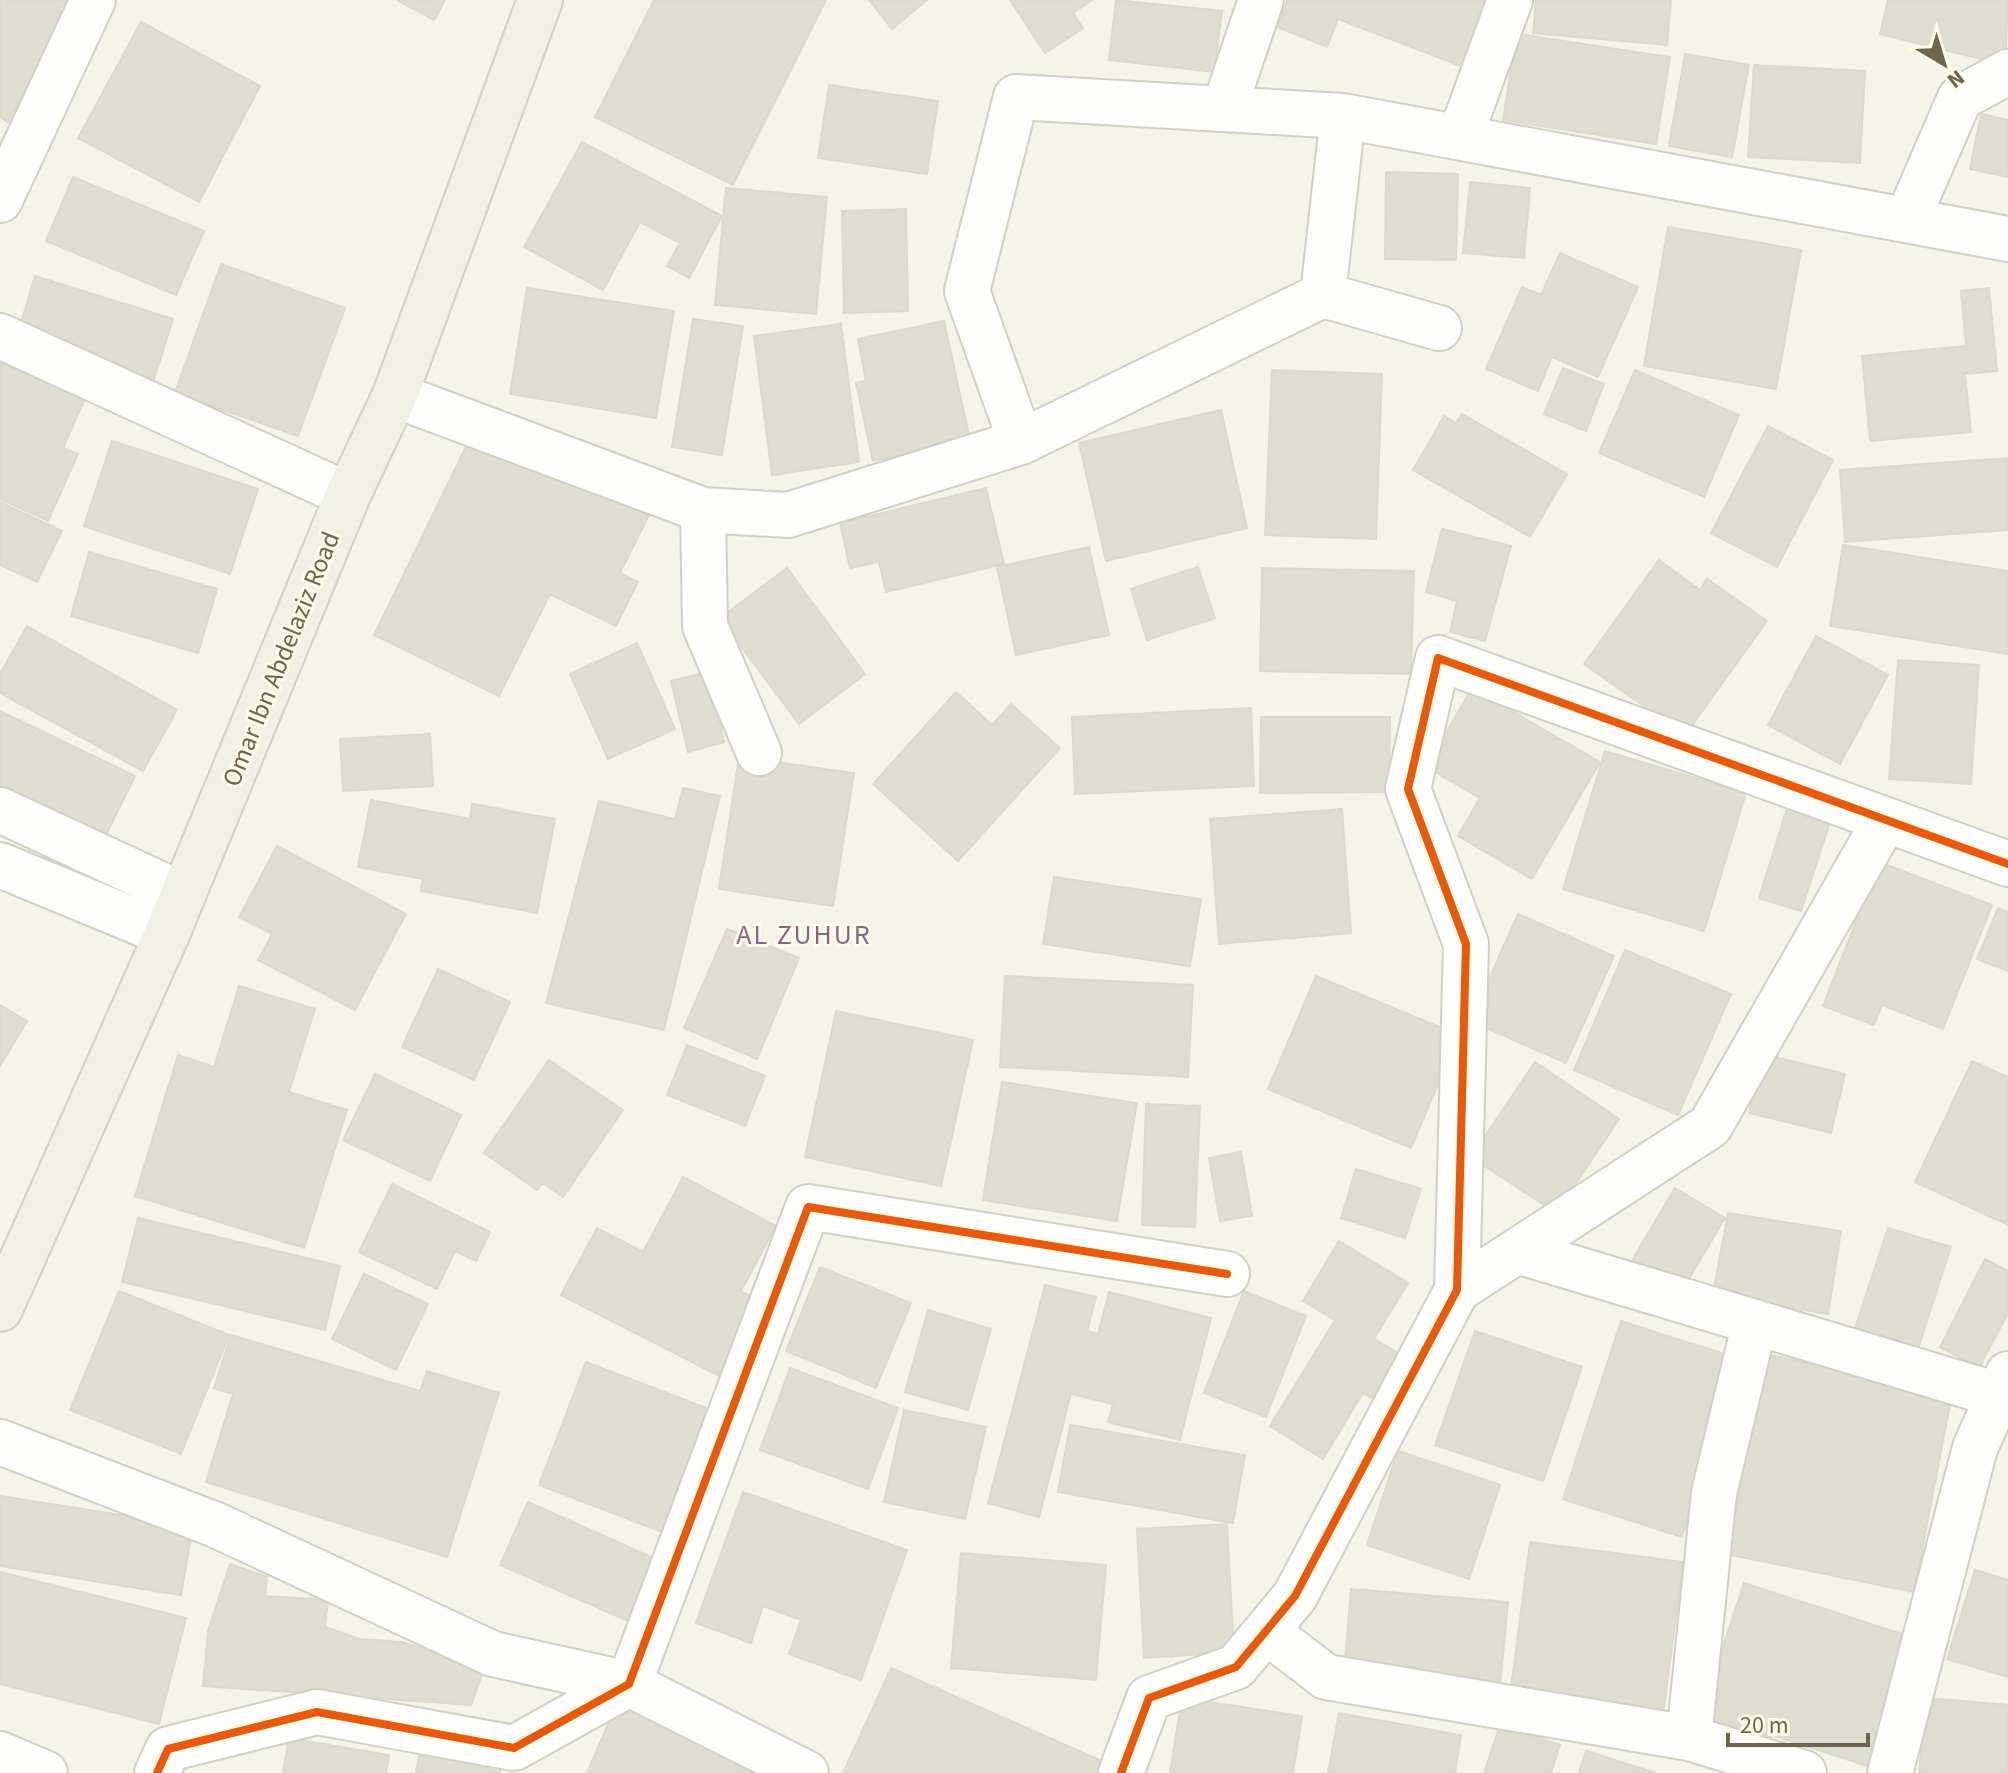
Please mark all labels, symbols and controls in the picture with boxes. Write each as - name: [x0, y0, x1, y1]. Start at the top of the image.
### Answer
- north arrow: [1904, 24, 1984, 104]
- text: N: [1940, 62, 1971, 96]
- street label: Omar Ibn Abdelaziz Road: [213, 526, 349, 792]
- district label: AL ZUHUR: [736, 915, 872, 955]
- scale bar: [1728, 1697, 1868, 1747]
- text: 20 m: [1740, 1708, 1789, 1743]

